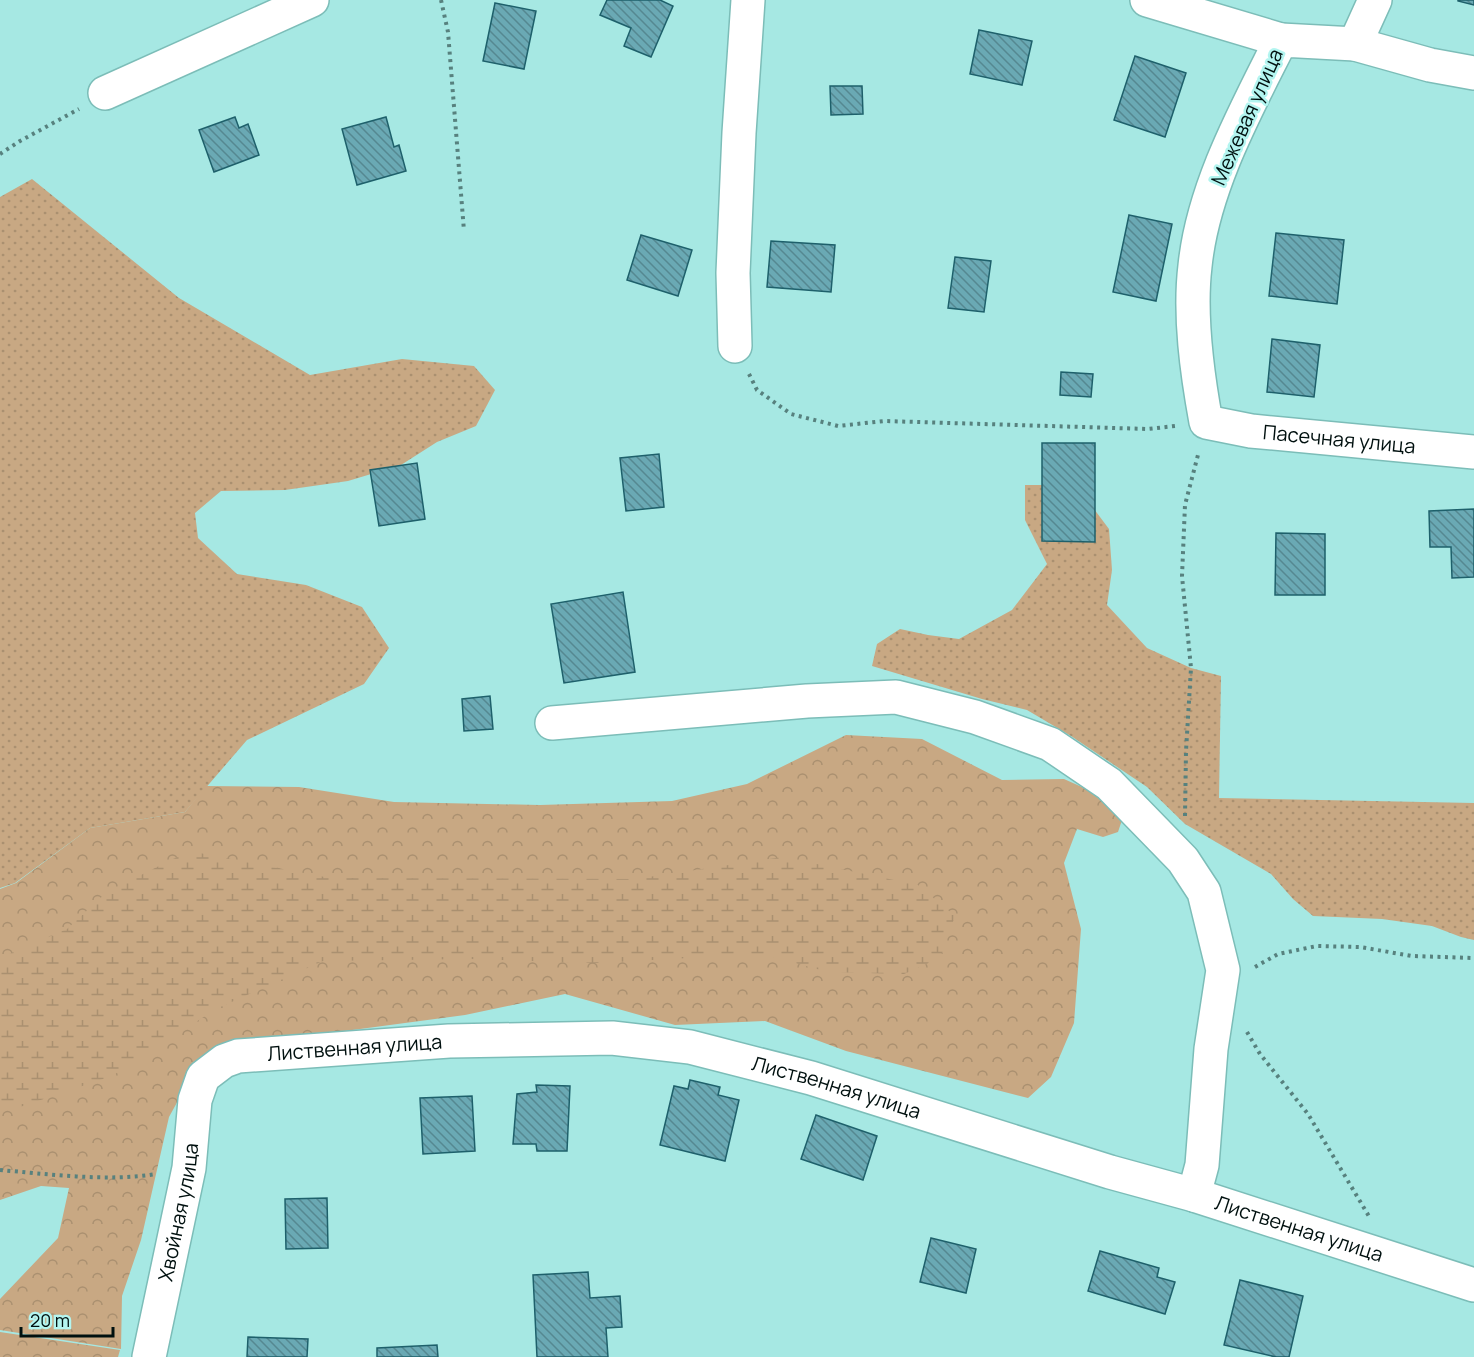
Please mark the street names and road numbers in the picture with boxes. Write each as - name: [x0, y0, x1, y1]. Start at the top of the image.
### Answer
- street label: Межевая улица: [1204, 44, 1289, 189]
- street label: Пасечная улица: [1262, 418, 1417, 459]
- street label: Лиственная улица: [266, 1028, 443, 1067]
- street label: Лиственная улица: [749, 1049, 924, 1125]
- street label: Хвойная улица: [151, 1142, 204, 1284]
- street label: Лиственная улица: [1212, 1189, 1387, 1268]

